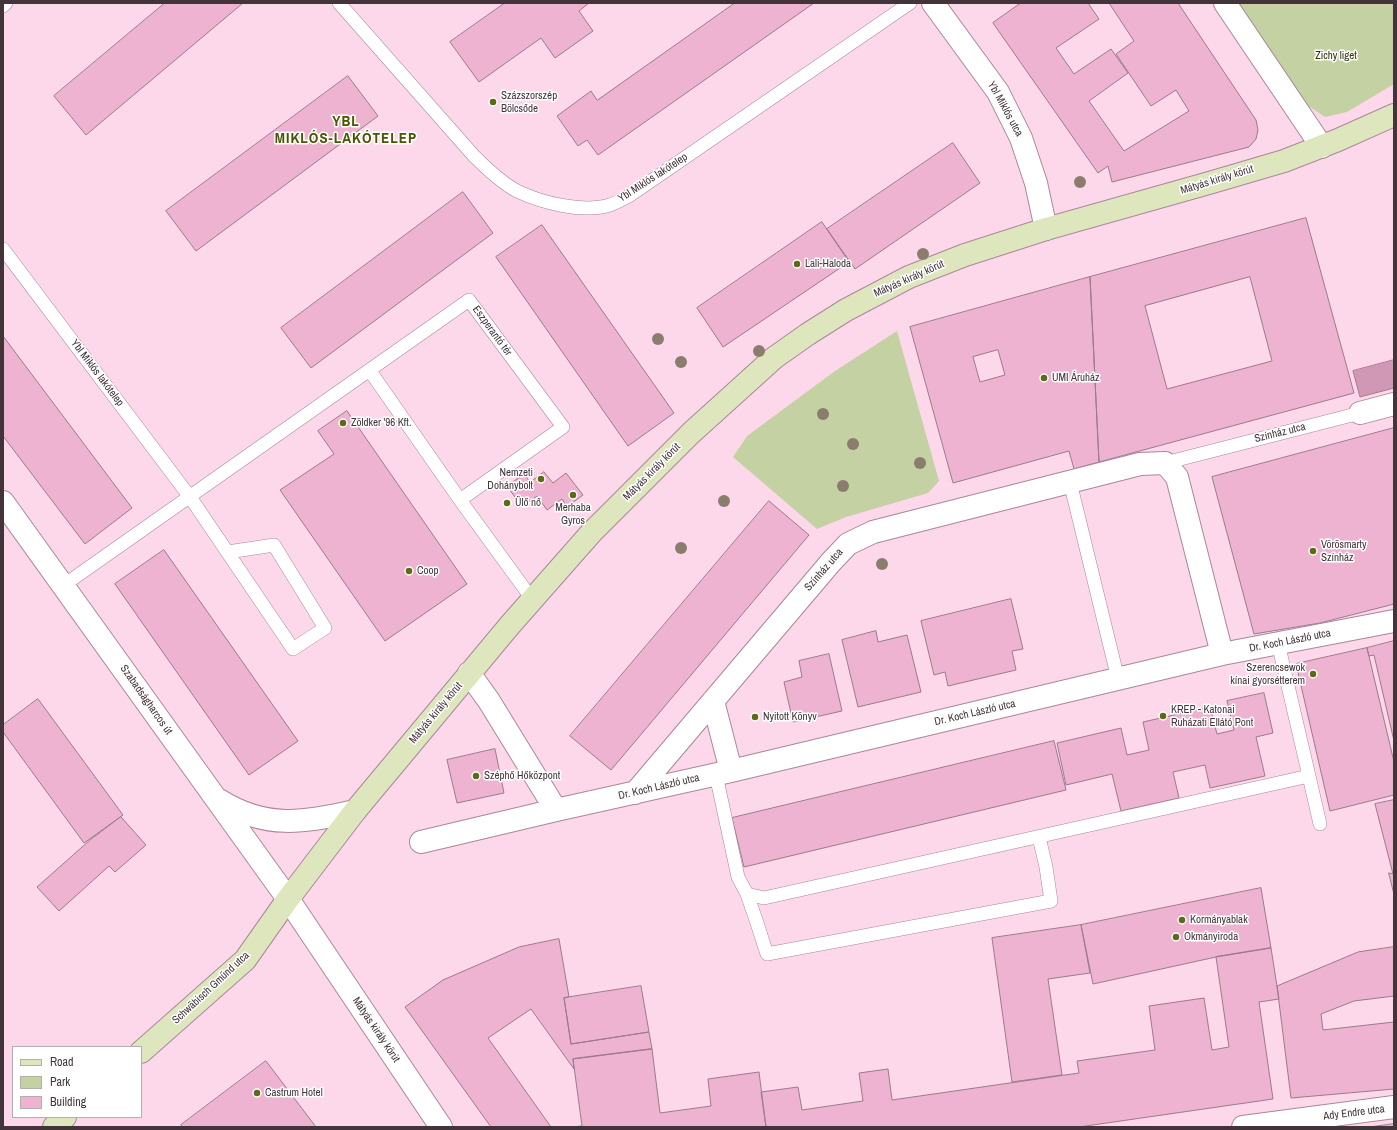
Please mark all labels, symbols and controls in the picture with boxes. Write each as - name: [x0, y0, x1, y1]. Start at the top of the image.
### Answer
- park label: Zichy liget: [1315, 49, 1357, 63]
- street label: Ybl Miklós utca: [984, 79, 1026, 139]
- place label: Százszorszép Bölcsőde: [501, 89, 557, 115]
- marker: Százszorszép Bölcsőde: [488, 97, 498, 107]
- district label: YBL MIKLÓS-LAKÓTELEP: [275, 113, 417, 148]
- street label: Ybl Miklós lakótelep: [616, 151, 690, 205]
- street label: Mátyás király körút: [1179, 163, 1255, 197]
- place label: Lali-Haloda: [805, 257, 851, 271]
- street label: Mátyás király körút: [872, 258, 946, 300]
- marker: Lali-Haloda: [792, 259, 802, 269]
- street label: Eszperantó tér: [469, 303, 515, 359]
- street label: Ybl Miklós lakótelep: [68, 337, 126, 409]
- place label: UMI Áruház: [1052, 371, 1100, 385]
- marker: UMI Áruház: [1039, 373, 1049, 383]
- place label: Zöldker '96 Kft.: [351, 416, 411, 430]
- marker: Zöldker '96 Kft.: [338, 418, 348, 428]
- street label: Színház utca: [1253, 420, 1307, 446]
- street label: Mátyás király körút: [621, 441, 683, 503]
- place label: Nemzeti Dohánybolt: [487, 466, 533, 492]
- marker: Nemzeti Dohánybolt: [536, 474, 546, 484]
- marker: Merhaba Gyros: [568, 490, 578, 500]
- place label: Ülő nő: [515, 496, 541, 510]
- marker: Ülő nő: [502, 498, 512, 508]
- place label: Merhaba Gyros: [555, 501, 591, 527]
- place label: Vörösmarty Színház: [1321, 538, 1367, 564]
- street label: Színház utca: [802, 546, 846, 594]
- marker: Vörösmarty Színház: [1308, 546, 1318, 556]
- place label: Coop: [417, 564, 439, 578]
- marker: Coop: [404, 566, 414, 576]
- street label: Dr. Koch László utca: [1248, 627, 1332, 655]
- place label: Szerencsewok kínai gyorsétterem: [1230, 661, 1305, 687]
- street label: Szabadságharcos út: [117, 663, 175, 737]
- marker: Szerencsewok kínai gyorsétterem: [1308, 669, 1318, 679]
- street label: Mátyás király körút: [407, 680, 465, 746]
- street label: Dr. Koch László utca: [933, 697, 1017, 729]
- place label: KREP - Katonai Ruházati Ellátó Pont: [1171, 703, 1253, 729]
- place label: Nyitott Könyv: [763, 710, 817, 724]
- marker: KREP - Katonai Ruházati Ellátó Pont: [1158, 711, 1168, 721]
- marker: Nyitott Könyv: [750, 712, 760, 722]
- place label: Széphő Hőközpont: [484, 769, 560, 783]
- marker: Széphő Hőközpont: [471, 771, 481, 781]
- street label: Dr. Koch László utca: [617, 771, 701, 803]
- place label: Kormányablak: [1190, 913, 1248, 927]
- marker: Kormányablak: [1177, 915, 1187, 925]
- place label: Okmányiroda: [1184, 930, 1238, 944]
- marker: Okmányiroda: [1171, 932, 1181, 942]
- street label: Schwäbisch Gmünd utca: [170, 949, 252, 1027]
- street label: Mátyás király körút: [349, 995, 403, 1065]
- legend: [12, 1046, 142, 1118]
- text: Road: [50, 1054, 74, 1070]
- text: Park: [50, 1074, 70, 1090]
- place label: Castrum Hotel: [265, 1086, 323, 1100]
- marker: Castrum Hotel: [252, 1088, 262, 1098]
- text: Building: [50, 1094, 86, 1110]
- street label: Ady Endre utca: [1323, 1103, 1385, 1123]

